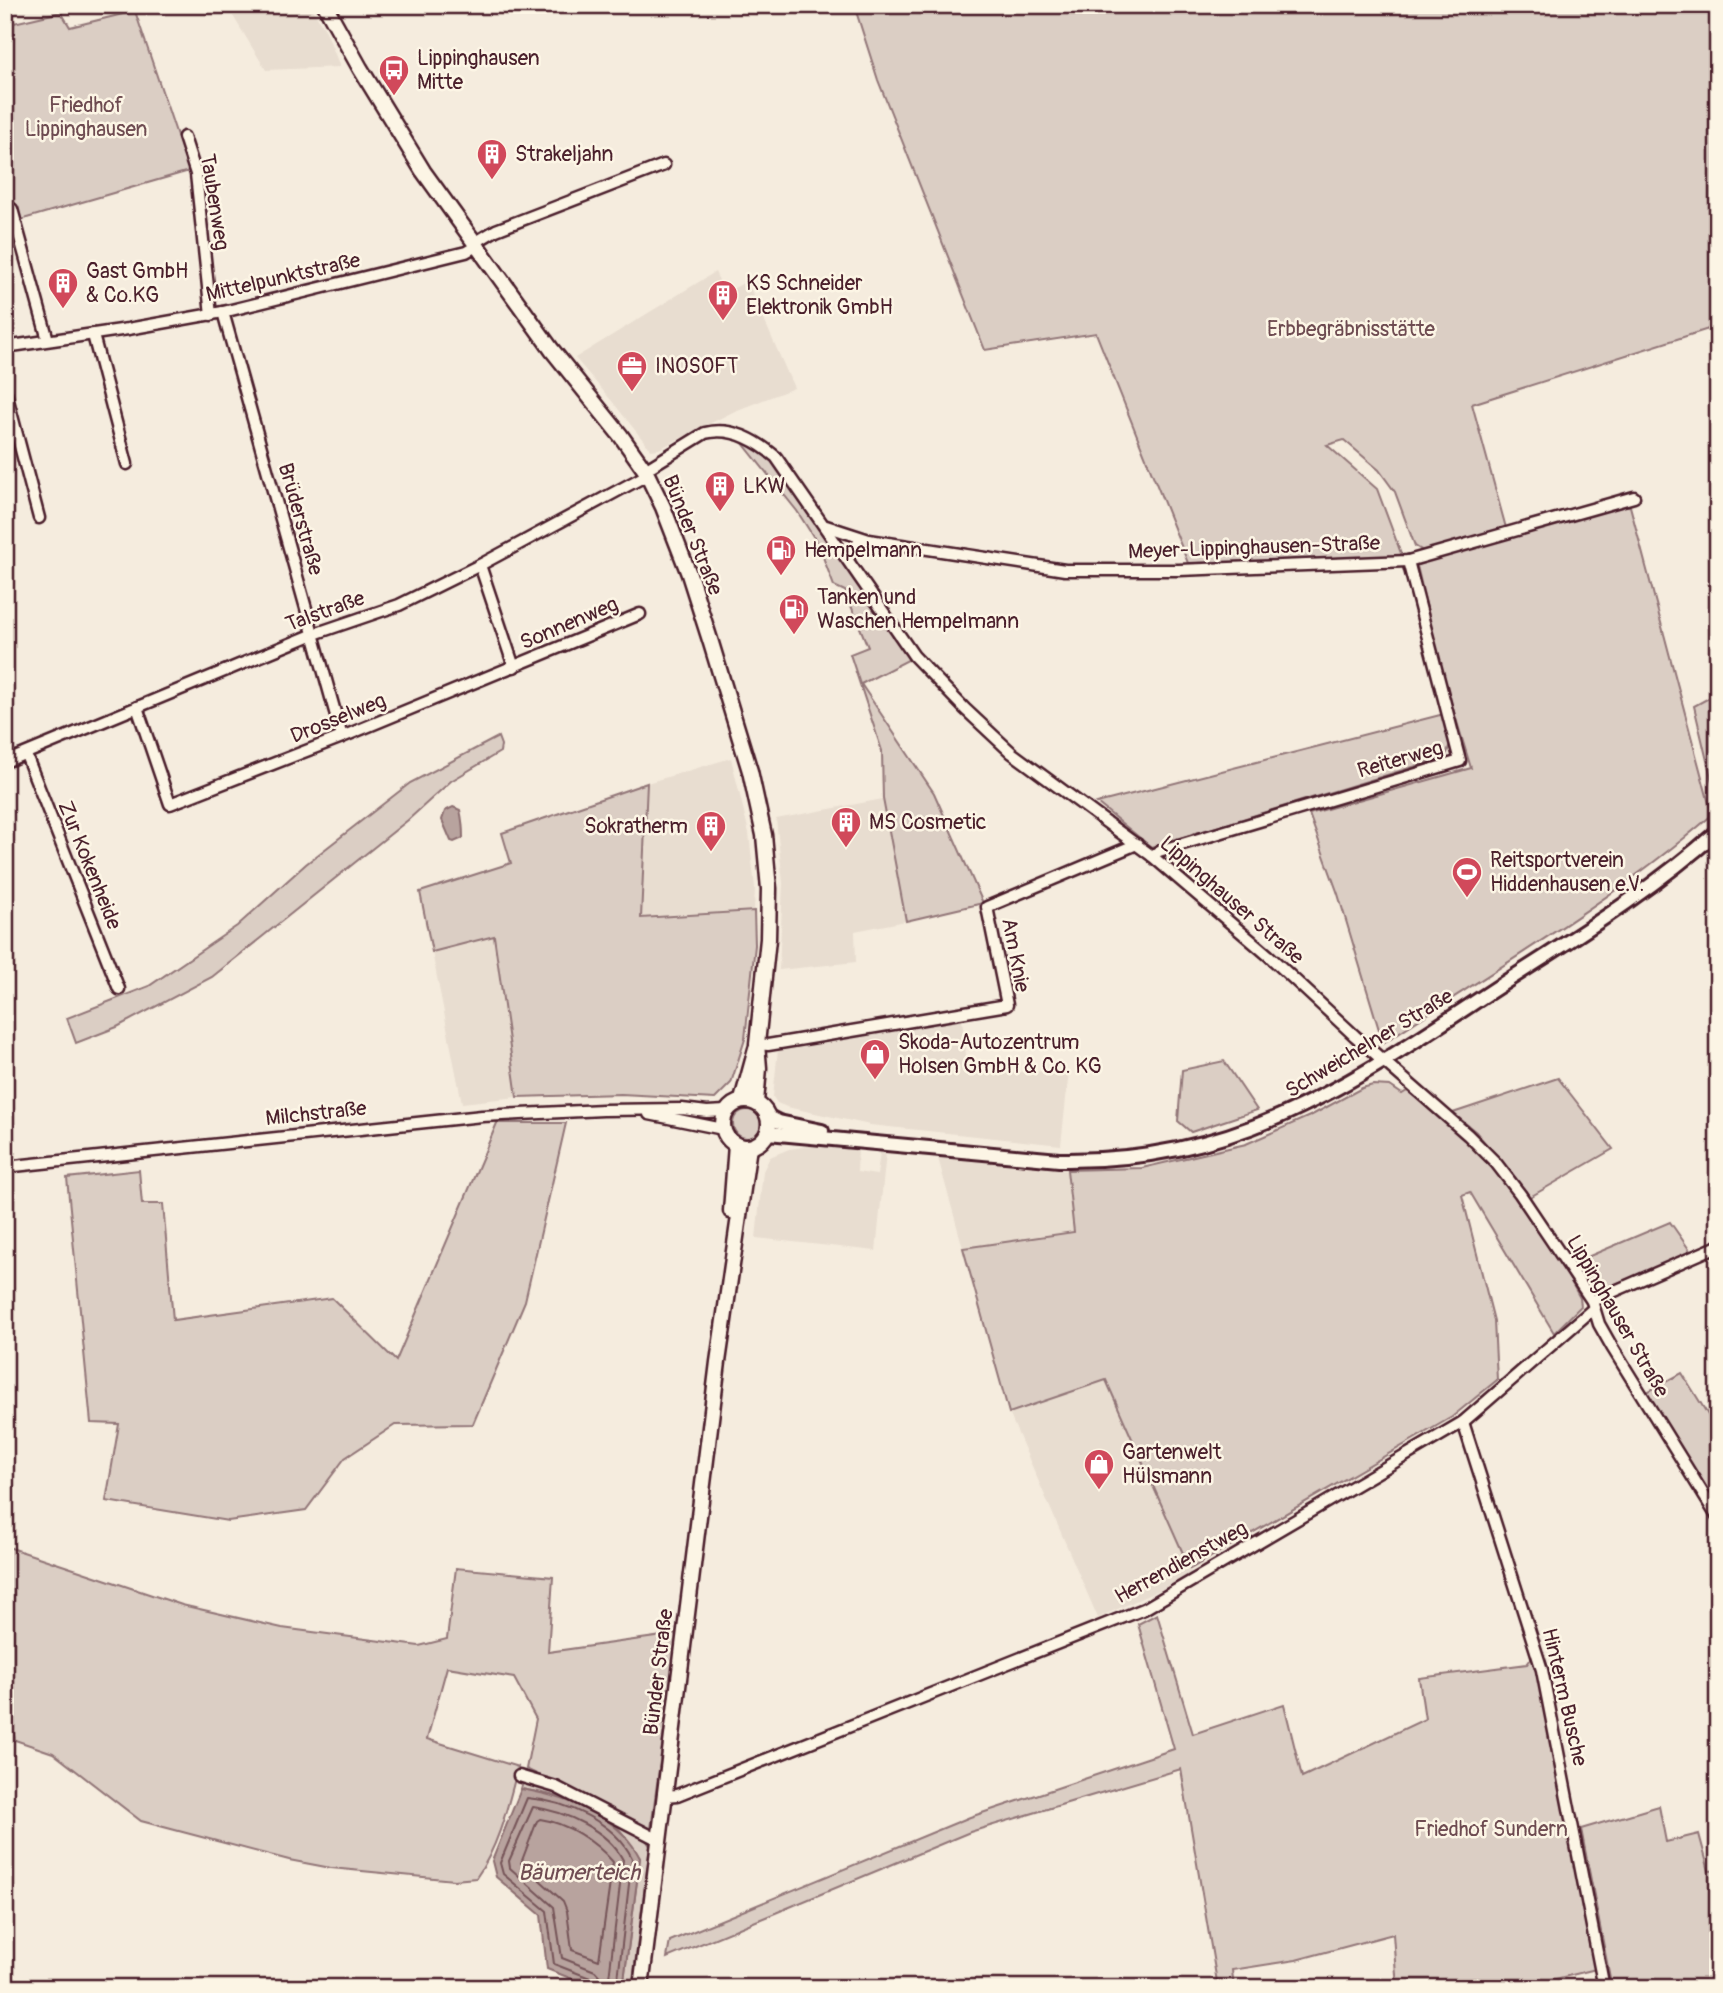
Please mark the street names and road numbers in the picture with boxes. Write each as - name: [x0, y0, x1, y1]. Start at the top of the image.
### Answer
- street label: Taubenweg: [194, 152, 235, 252]
- street label: Mittelpunktstraße: [203, 246, 364, 308]
- street label: Brüderstraße: [272, 460, 330, 579]
- street label: Bünder Straße: [656, 471, 729, 600]
- street label: Meyer-Lippinghausen-Straße: [1127, 530, 1381, 565]
- street label: Talstraße: [282, 585, 369, 638]
- street label: Sonnenweg: [516, 591, 622, 656]
- street label: Drosselweg: [286, 687, 390, 750]
- street label: Reiterweg: [1354, 734, 1446, 785]
- street label: Zur Kokenheide: [51, 797, 128, 934]
- street label: Lippinghauser Straße: [1154, 830, 1310, 971]
- street label: Am Knie: [995, 916, 1036, 995]
- street label: Schweichelner Straße: [1280, 982, 1459, 1104]
- street label: Milchstraße: [264, 1095, 368, 1132]
- street label: Lippinghauser Straße: [1560, 1230, 1675, 1403]
- street label: Herrendienstweg: [1110, 1515, 1252, 1610]
- street label: Bünder Straße: [637, 1607, 680, 1737]
- street label: Hinterm Busche: [1536, 1626, 1594, 1769]

